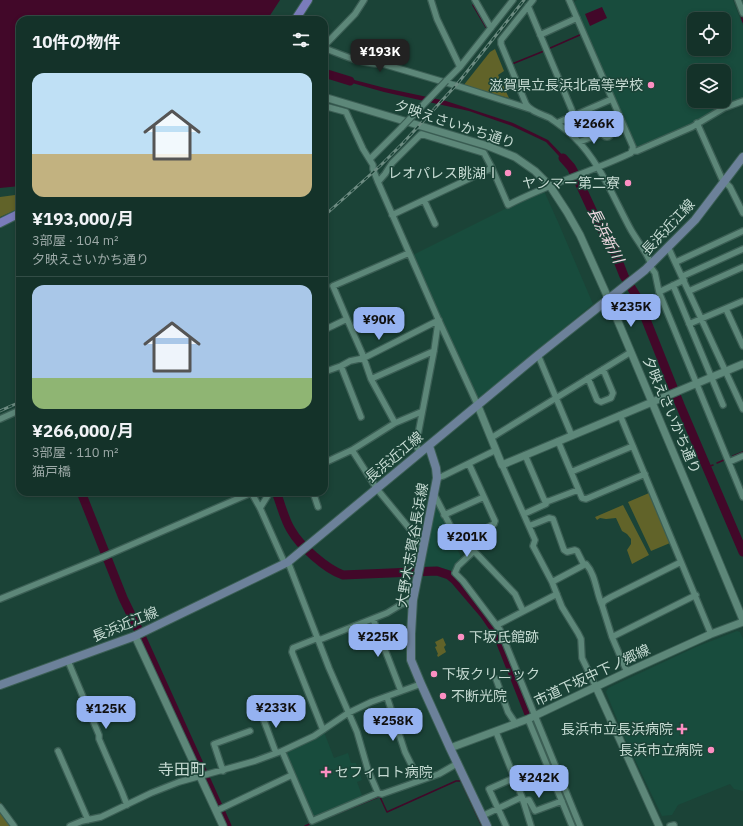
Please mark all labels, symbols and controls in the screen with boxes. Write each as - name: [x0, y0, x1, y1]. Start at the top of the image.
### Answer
- map controls: [687, 12, 731, 108]
- button: locate: [687, 12, 731, 56]
- icon: filters: [290, 29, 312, 51]
- text: 10件の物件: [32, 31, 120, 53]
- pin: ¥193K: [352, 39, 408, 73]
- text: ¥193K: [360, 43, 400, 60]
- button: layers: [687, 64, 731, 108]
- place label: 滋賀県立長浜北高等学校: [489, 76, 643, 94]
- marker: 滋賀県立長浜北高等学校: [646, 80, 656, 90]
- street label: 夕映えさいかち通り: [392, 96, 518, 152]
- icon: home: [136, 99, 208, 171]
- pin: ¥266K: [566, 111, 622, 145]
- text: ¥266K: [574, 115, 614, 132]
- place label: レオパレス眺湖Ⅰ: [388, 164, 500, 182]
- marker: レオパレス眺湖Ⅰ: [503, 168, 513, 178]
- place label: ヤンマー第二寮: [522, 174, 620, 192]
- marker: ヤンマー第二寮: [623, 178, 633, 188]
- street label: 長浜近江線: [638, 195, 698, 259]
- water label: 長浜新川: [584, 204, 629, 268]
- text: ¥193,000/月: [32, 208, 134, 230]
- text: 3部屋 · 104 m²: [32, 232, 119, 249]
- text: 夕映えさいかち通り: [32, 251, 149, 268]
- pin: ¥235K: [603, 294, 659, 328]
- text: ¥235K: [611, 298, 651, 315]
- pin: ¥90K: [355, 307, 403, 341]
- icon: home: [136, 311, 208, 383]
- text: ¥90K: [362, 311, 396, 328]
- street label: 夕映えさいかち通り: [639, 353, 705, 477]
- text: ¥266,000/月: [32, 420, 134, 442]
- street label: 長浜近江線: [361, 428, 427, 486]
- text: 3部屋 · 110 m²: [32, 444, 119, 461]
- text: 猫戸橋: [32, 463, 71, 480]
- street label: 大野木志賀谷長浜線: [392, 481, 432, 609]
- pin: ¥201K: [439, 524, 495, 558]
- text: ¥201K: [447, 528, 487, 545]
- street label: 長浜近江線: [89, 603, 161, 645]
- pin: ¥225K: [350, 624, 406, 658]
- text: ¥225K: [358, 628, 398, 645]
- place label: 下坂氏館跡: [469, 628, 539, 646]
- marker: 下坂氏館跡: [456, 632, 466, 642]
- street label: 市道下坂中下ノ郷線: [531, 640, 653, 710]
- place label: 下坂クリニック: [442, 665, 540, 683]
- marker: 下坂クリニック: [429, 669, 439, 679]
- place label: 不断光院: [451, 687, 507, 705]
- marker: 不断光院: [438, 691, 448, 701]
- pin: ¥233K: [248, 695, 304, 729]
- pin: ¥125K: [78, 696, 134, 730]
- text: ¥233K: [256, 699, 296, 716]
- text: ¥125K: [86, 700, 126, 717]
- pin: ¥258K: [365, 708, 421, 742]
- text: ¥258K: [373, 712, 413, 729]
- place label: 長浜市立長浜病院: [561, 720, 673, 738]
- marker: 長浜市立長浜病院: [676, 723, 688, 735]
- place label: 長浜市立病院: [619, 741, 703, 759]
- marker: 長浜市立病院: [706, 745, 716, 755]
- district label: 寺田町: [158, 759, 206, 779]
- place label: セフィロト病院: [335, 763, 433, 781]
- pin: ¥242K: [511, 765, 567, 799]
- marker: セフィロト病院: [320, 766, 332, 778]
- text: ¥242K: [519, 769, 559, 786]

